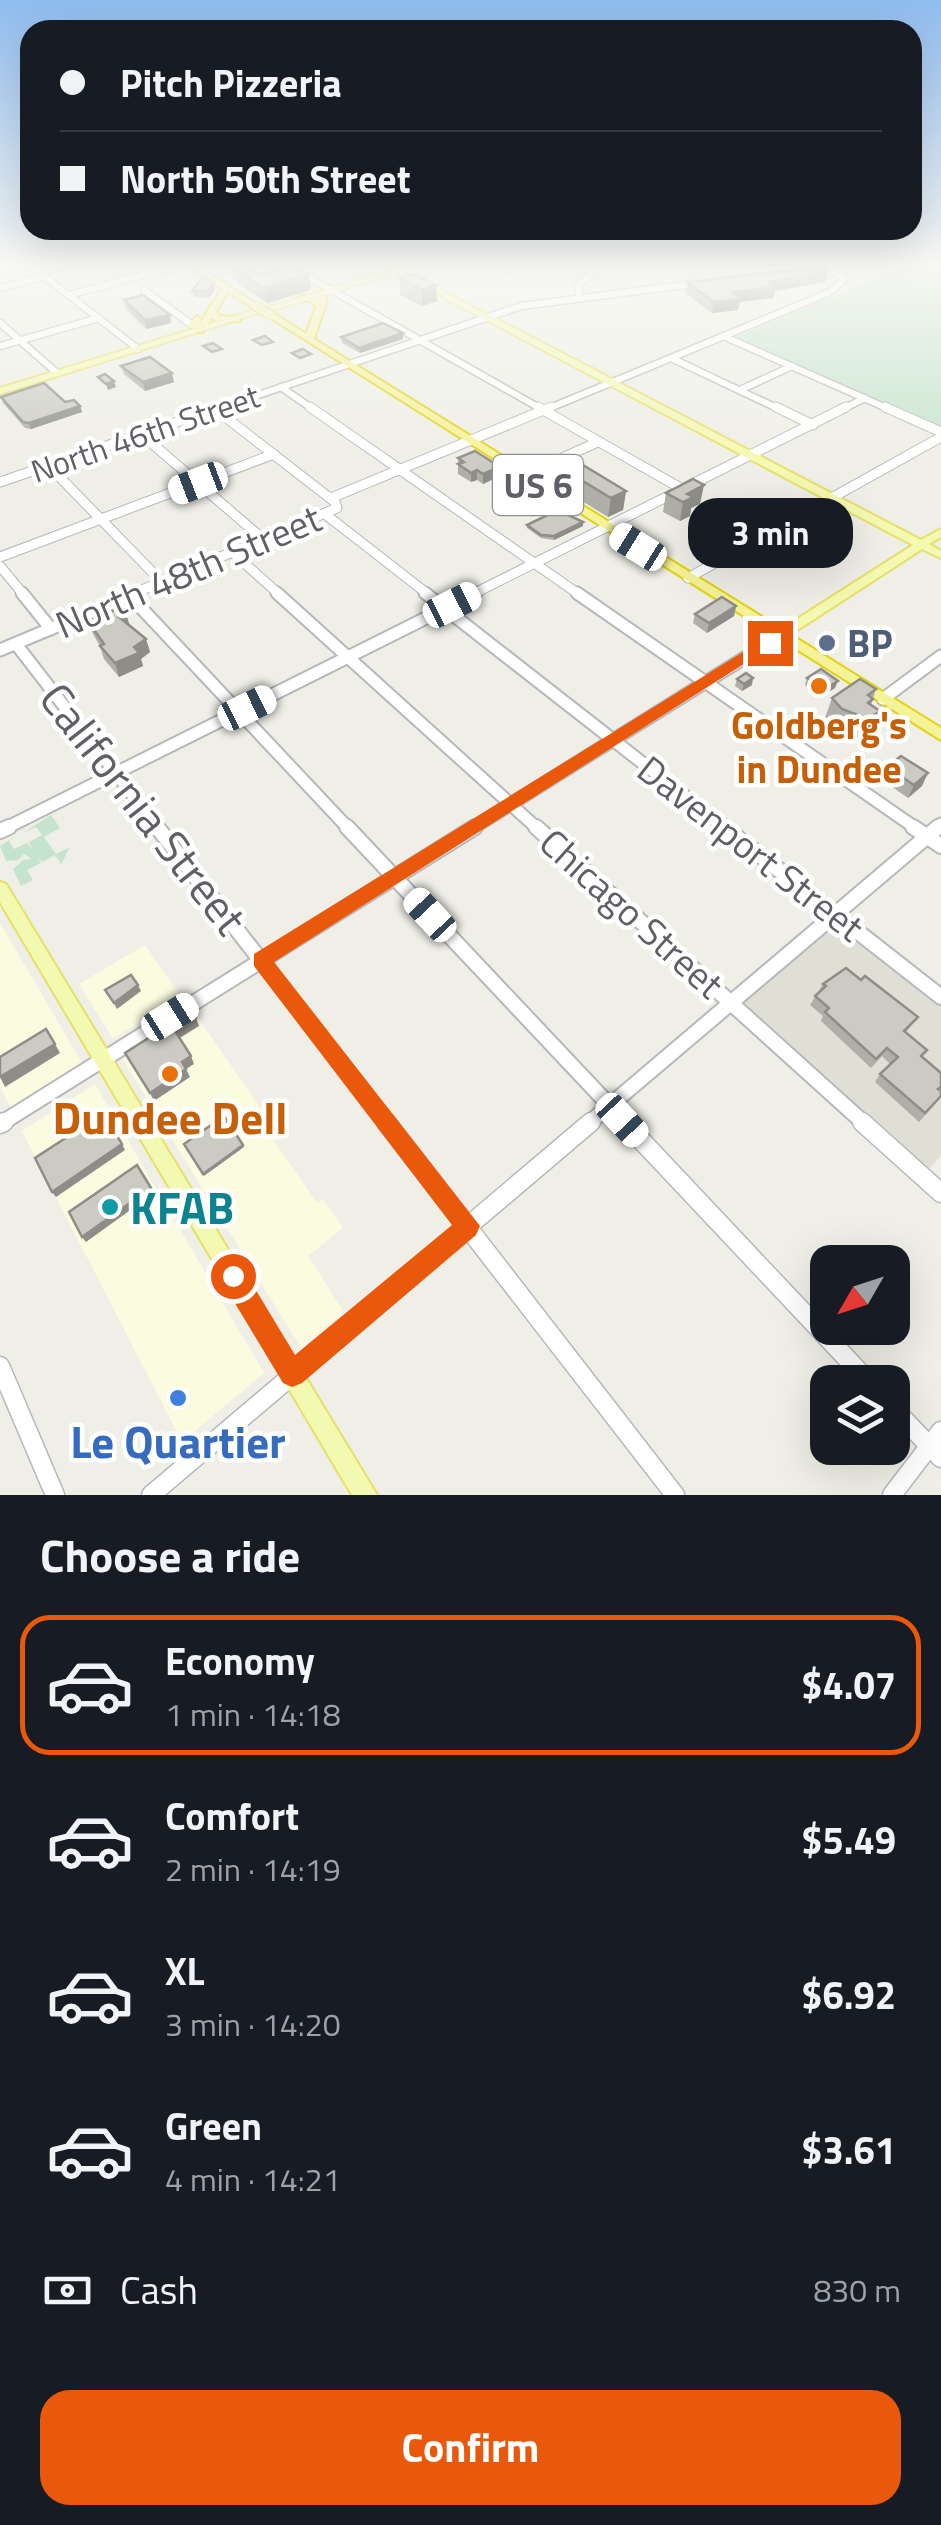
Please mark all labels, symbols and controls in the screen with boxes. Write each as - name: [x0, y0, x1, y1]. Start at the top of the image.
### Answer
- text: Pitch Pizzeria: [120, 54, 342, 112]
- text: North 50th Street: [120, 150, 410, 208]
- street label: North 46th Street: [24, 371, 266, 495]
- road number: US 6: [493, 455, 583, 515]
- car: [165, 458, 231, 508]
- street label: North 48th Street: [46, 489, 330, 653]
- callout: 3 min: [688, 498, 852, 568]
- text: 3 min: [732, 509, 809, 557]
- car: [605, 518, 671, 576]
- car: [418, 578, 486, 632]
- place label: BP: [847, 614, 893, 672]
- route end: [748, 621, 793, 666]
- marker: BP: [816, 632, 838, 654]
- street label: California Street: [24, 667, 264, 949]
- marker: Goldberg's in Dundee: [808, 675, 830, 697]
- car: [213, 681, 281, 735]
- place label: Goldberg's in Dundee: [731, 696, 907, 798]
- street label: Davenport Street: [625, 741, 877, 955]
- street label: Chicago Street: [527, 814, 737, 1012]
- car: [399, 883, 461, 947]
- car: [137, 988, 203, 1046]
- marker: Dundee Dell: [159, 1063, 181, 1085]
- place label: Dundee Dell: [53, 1083, 287, 1151]
- car: [591, 1088, 653, 1152]
- place label: KFAB: [130, 1173, 234, 1241]
- marker: KFAB: [99, 1196, 121, 1218]
- north arrow: [810, 1245, 910, 1345]
- map controls: [810, 1245, 910, 1465]
- route start: [211, 1254, 256, 1299]
- button: layers: [810, 1365, 910, 1465]
- marker: Le Quartier: [167, 1387, 189, 1409]
- place label: Le Quartier: [70, 1407, 286, 1475]
- text: Choose a ride: [40, 1521, 300, 1589]
- text: Economy: [165, 1632, 315, 1690]
- icon: car: [45, 1640, 135, 1730]
- text: $4.07: [801, 1656, 896, 1714]
- text: 1 min · 14:18: [165, 1690, 341, 1738]
- text: Comfort: [165, 1787, 299, 1845]
- icon: car: [45, 1795, 135, 1885]
- text: $5.49: [801, 1811, 896, 1869]
- text: 2 min · 14:19: [165, 1845, 341, 1893]
- text: XL: [165, 1942, 205, 2000]
- icon: car: [45, 1950, 135, 2040]
- text: $6.92: [801, 1966, 896, 2024]
- text: 3 min · 14:20: [165, 2000, 341, 2048]
- text: Green: [165, 2097, 262, 2155]
- icon: car: [45, 2105, 135, 2195]
- text: $3.61: [801, 2121, 896, 2179]
- text: 4 min · 14:21: [165, 2155, 341, 2203]
- text: Cash: [120, 2261, 198, 2319]
- icon: cash: [40, 2263, 95, 2318]
- text: 830 m: [813, 2266, 901, 2314]
- button: Confirm: [40, 2390, 901, 2505]

